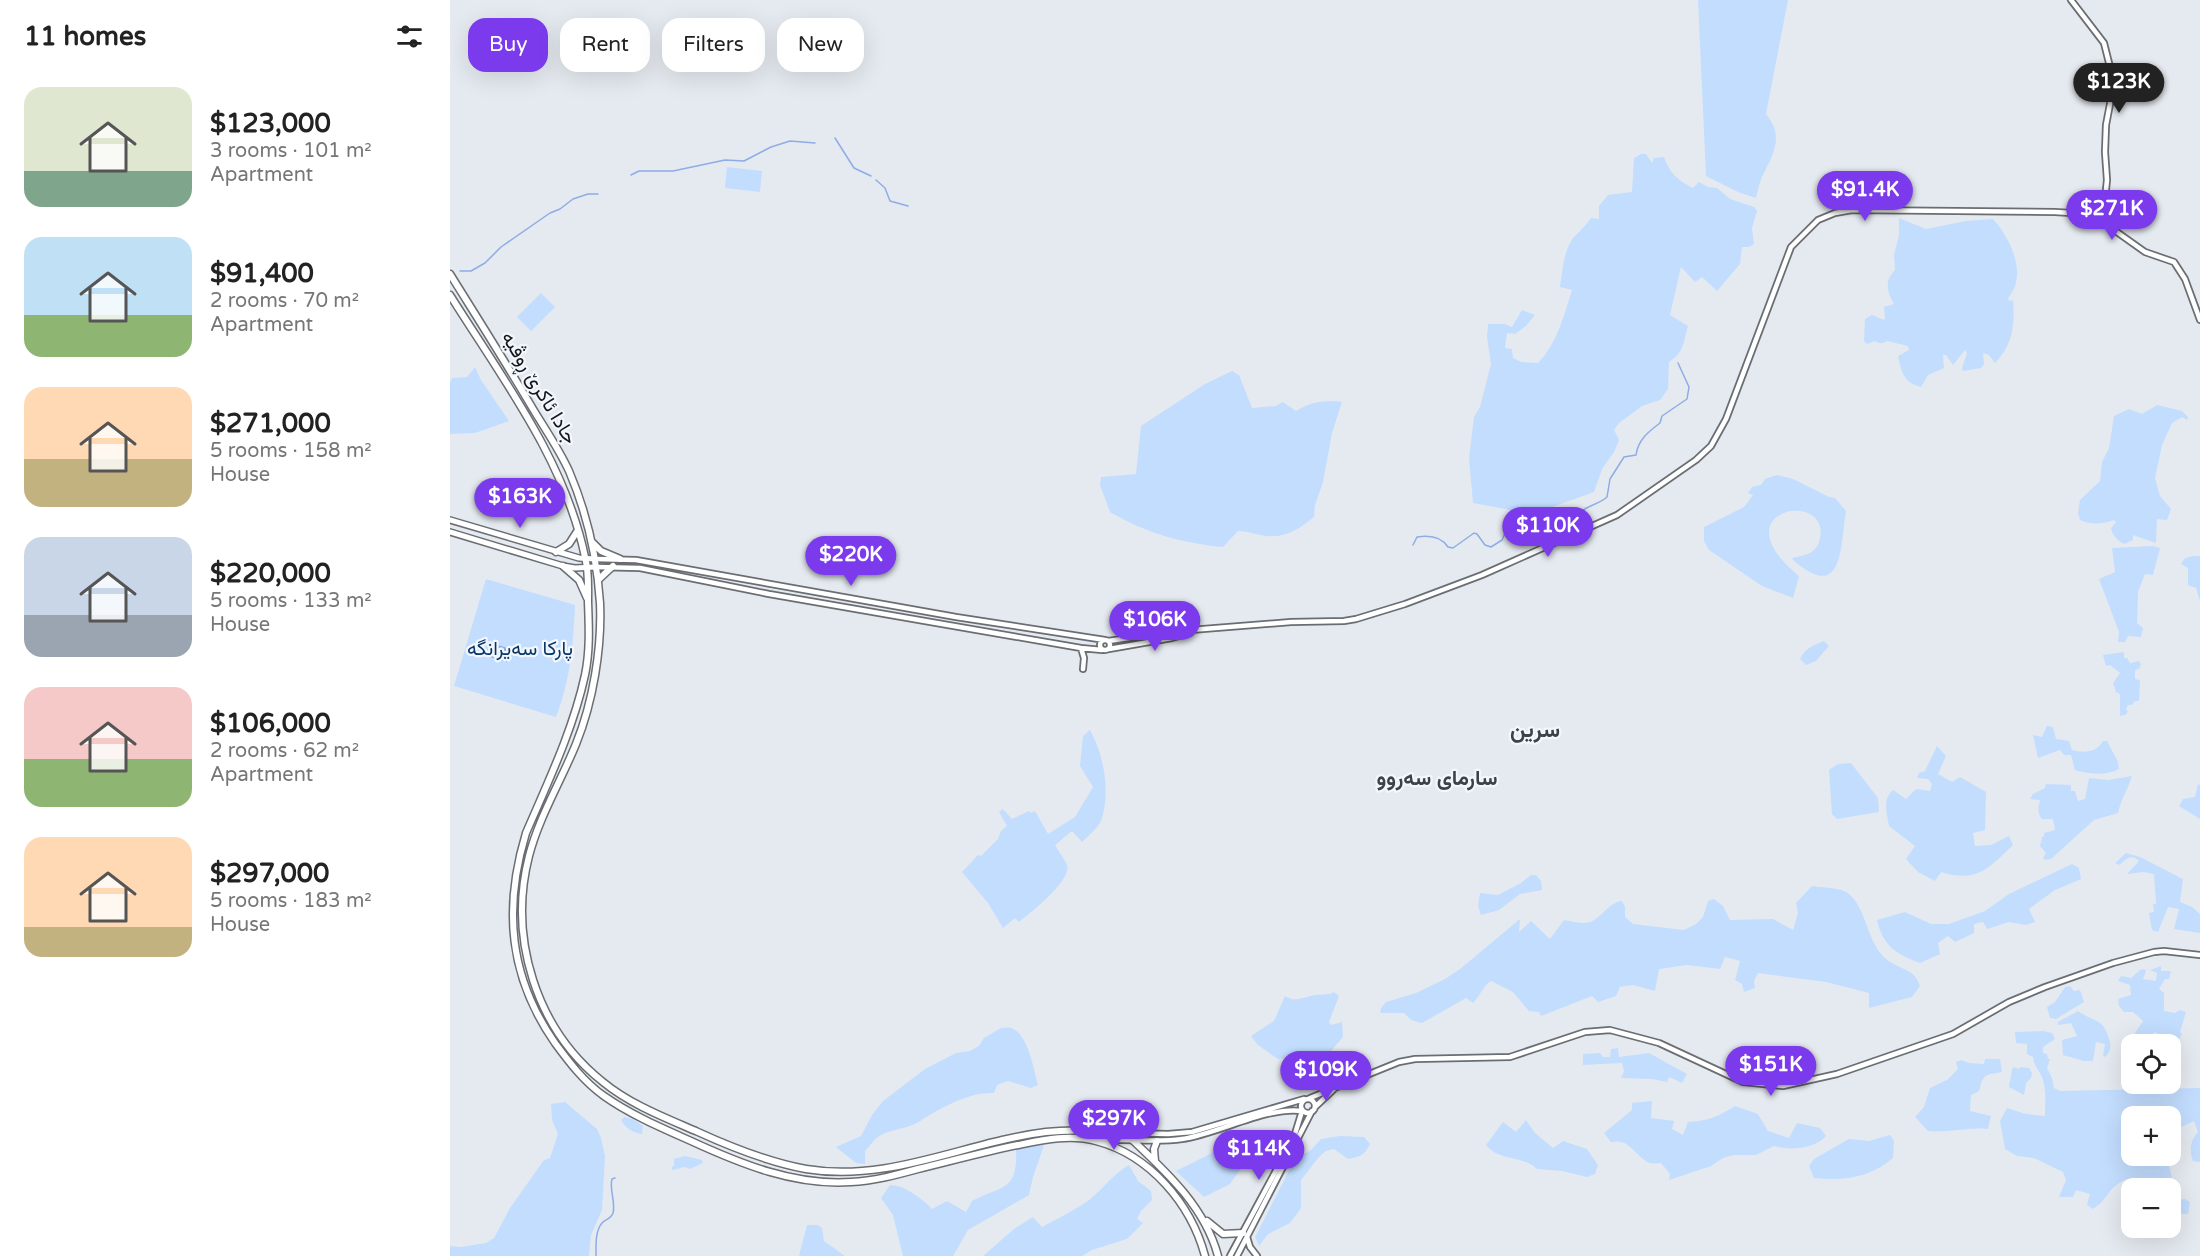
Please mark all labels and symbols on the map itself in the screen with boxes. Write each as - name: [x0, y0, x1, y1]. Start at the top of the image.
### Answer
- pin: $123K: [2077, 63, 2161, 114]
- pin: $91.4K: [1816, 171, 1914, 222]
- pin: $271K: [2070, 190, 2154, 241]
- street label: جادا ئاکرێ ڕوڤیە: [493, 327, 582, 450]
- pin: $163K: [478, 478, 562, 529]
- pin: $110K: [1506, 507, 1590, 558]
- pin: $220K: [809, 536, 893, 587]
- pin: $106K: [1113, 601, 1197, 652]
- park label: پارکا سەیرانگه: [467, 637, 573, 662]
- district label: سرين: [1510, 717, 1560, 743]
- district label: سارمای سەروو: [1376, 766, 1498, 791]
- pin: $151K: [1729, 1046, 1813, 1097]
- pin: $109K: [1284, 1051, 1368, 1102]
- pin: $297K: [1072, 1100, 1156, 1151]
- pin: $114K: [1217, 1130, 1301, 1181]

